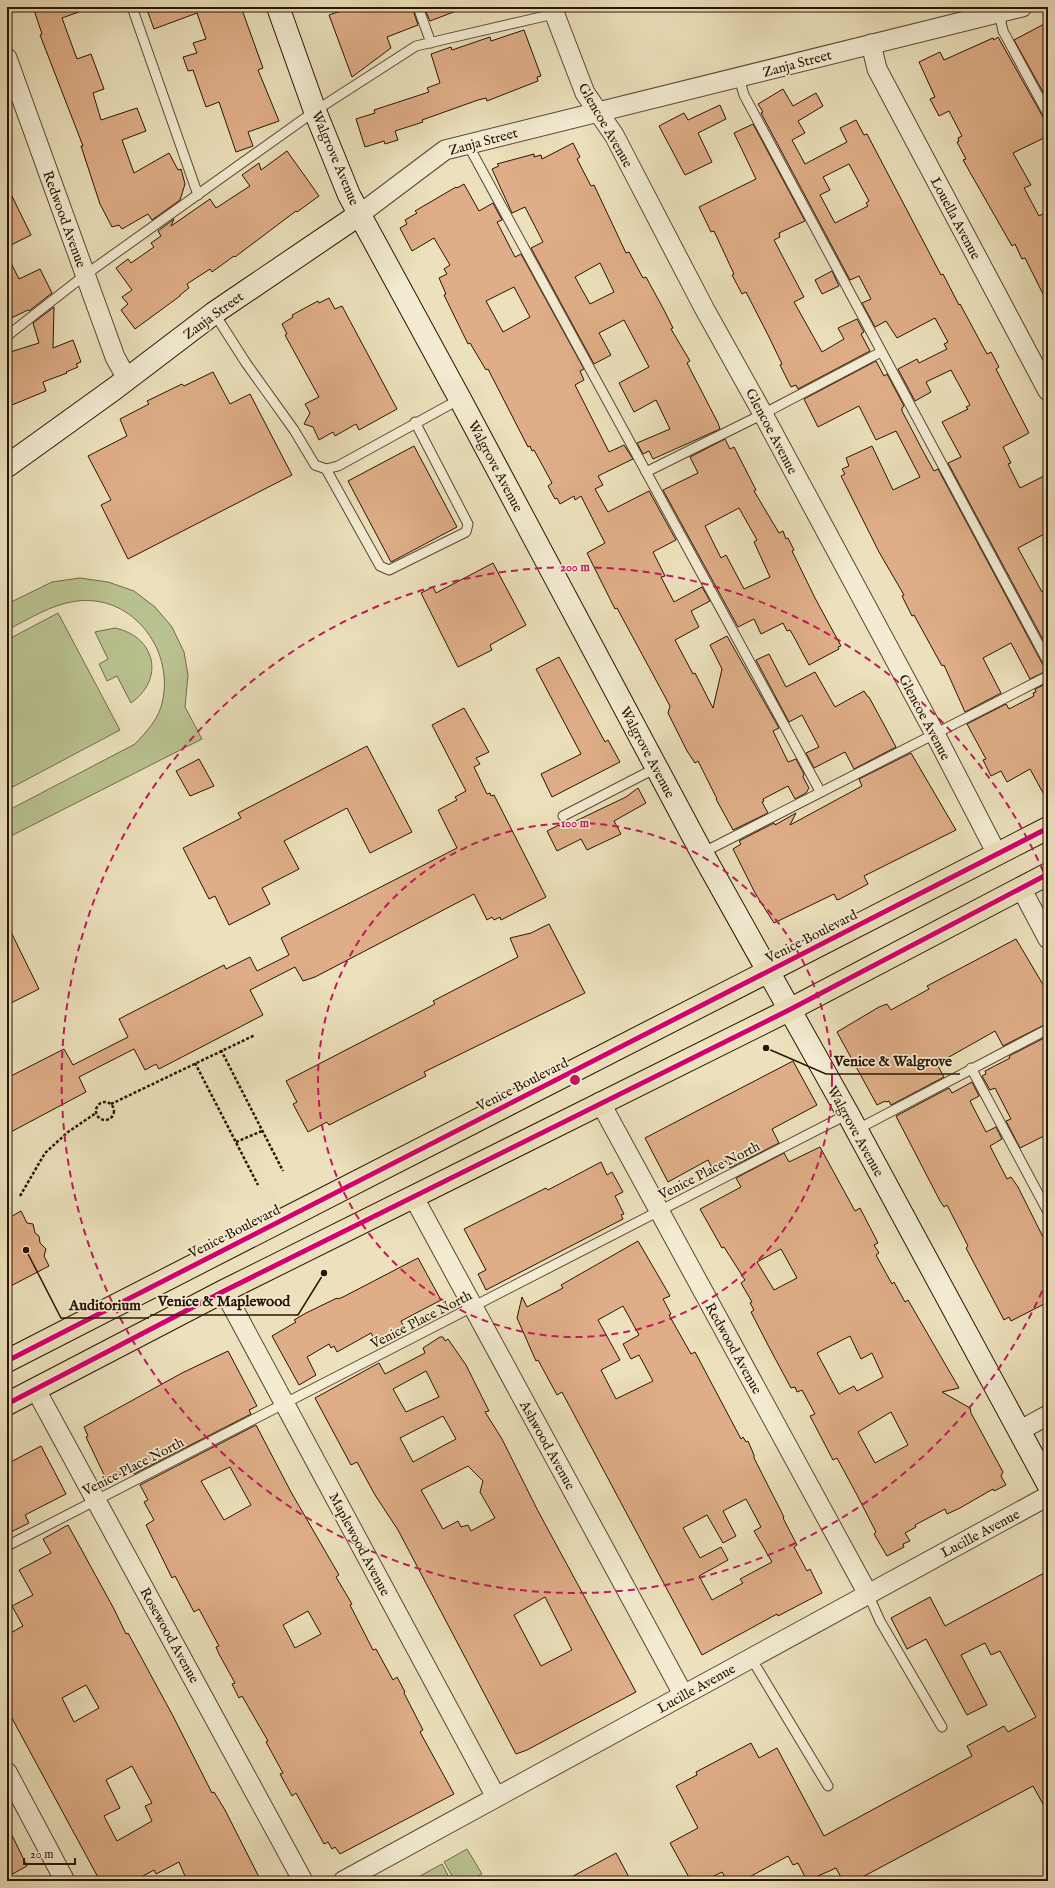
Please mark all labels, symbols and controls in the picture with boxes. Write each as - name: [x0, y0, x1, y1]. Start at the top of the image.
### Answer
- street label: Zanja Street: [761, 46, 834, 82]
- street label: Glencoe Avenue: [574, 80, 637, 171]
- street label: Walgrove Avenue: [307, 108, 363, 209]
- street label: Zanja Street: [447, 124, 520, 160]
- street label: Redwood Avenue: [38, 168, 90, 271]
- street label: Louella Avenue: [926, 174, 985, 263]
- street label: Zanja Street: [180, 288, 248, 344]
- street label: Glencoe Avenue: [741, 385, 802, 478]
- street label: Walgrove Avenue: [463, 418, 527, 516]
- text: 200 m: [560, 560, 590, 575]
- street label: Glencoe Avenue: [894, 671, 955, 764]
- street label: Walgrove Avenue: [615, 704, 679, 802]
- text: 100 m: [561, 816, 590, 831]
- street label: Venice Boulevard: [762, 906, 861, 968]
- callout: Venice & Walgrove: [826, 1047, 960, 1074]
- text: Venice & Walgrove: [833, 1052, 952, 1071]
- street label: Venice Boulevard: [473, 1054, 572, 1116]
- centre of rings: [568, 1073, 582, 1087]
- street label: Walgrove Avenue: [823, 1083, 888, 1180]
- street label: Venice Place North: [655, 1137, 764, 1205]
- street label: Venice Boulevard: [185, 1201, 284, 1263]
- street label: Venice Place North: [367, 1286, 476, 1354]
- callout: Venice & Maplewood: [150, 1288, 298, 1315]
- callout: Auditorium: [61, 1291, 149, 1318]
- text: Venice & Maplewood: [157, 1292, 291, 1311]
- text: Auditorium: [68, 1296, 141, 1315]
- street label: Redwood Avenue: [701, 1300, 766, 1398]
- street label: Ashwood Avenue: [515, 1397, 579, 1494]
- street label: Venice Place North: [79, 1433, 188, 1501]
- street label: Maplewood Avenue: [324, 1490, 394, 1600]
- street label: Lucille Avenue: [938, 1505, 1024, 1562]
- street label: Rosewood Avenue: [135, 1584, 203, 1687]
- street label: Lucille Avenue: [654, 1660, 739, 1718]
- scale bar: [24, 1840, 75, 1866]
- text: 20 m: [30, 1847, 53, 1862]

